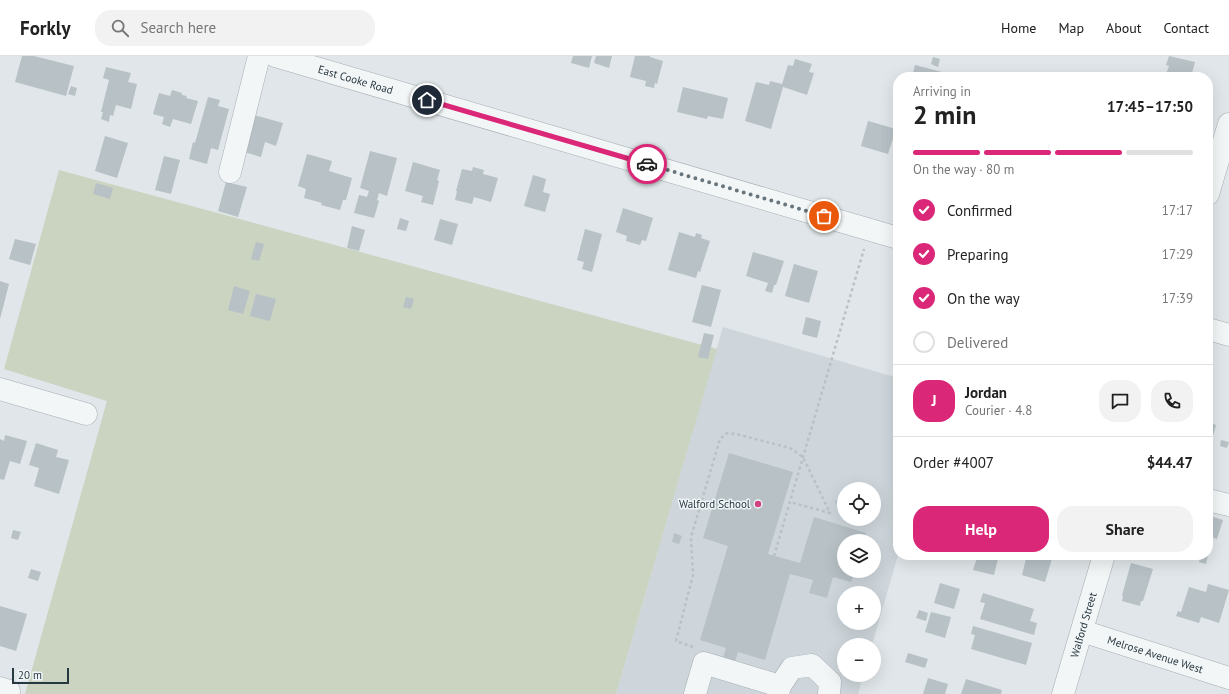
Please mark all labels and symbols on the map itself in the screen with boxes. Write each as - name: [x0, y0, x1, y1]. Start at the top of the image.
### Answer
- street label: East Cooke Road: [317, 62, 395, 97]
- pin: [410, 83, 444, 117]
- courier: [627, 144, 667, 184]
- pin: [807, 199, 841, 233]
- place label: Walford School: [679, 497, 751, 511]
- marker: Walford School: [753, 499, 763, 509]
- street label: Walford Street: [1067, 590, 1100, 659]
- street label: Melrose Avenue West: [1106, 633, 1205, 676]
- scale bar: [12, 666, 69, 685]

